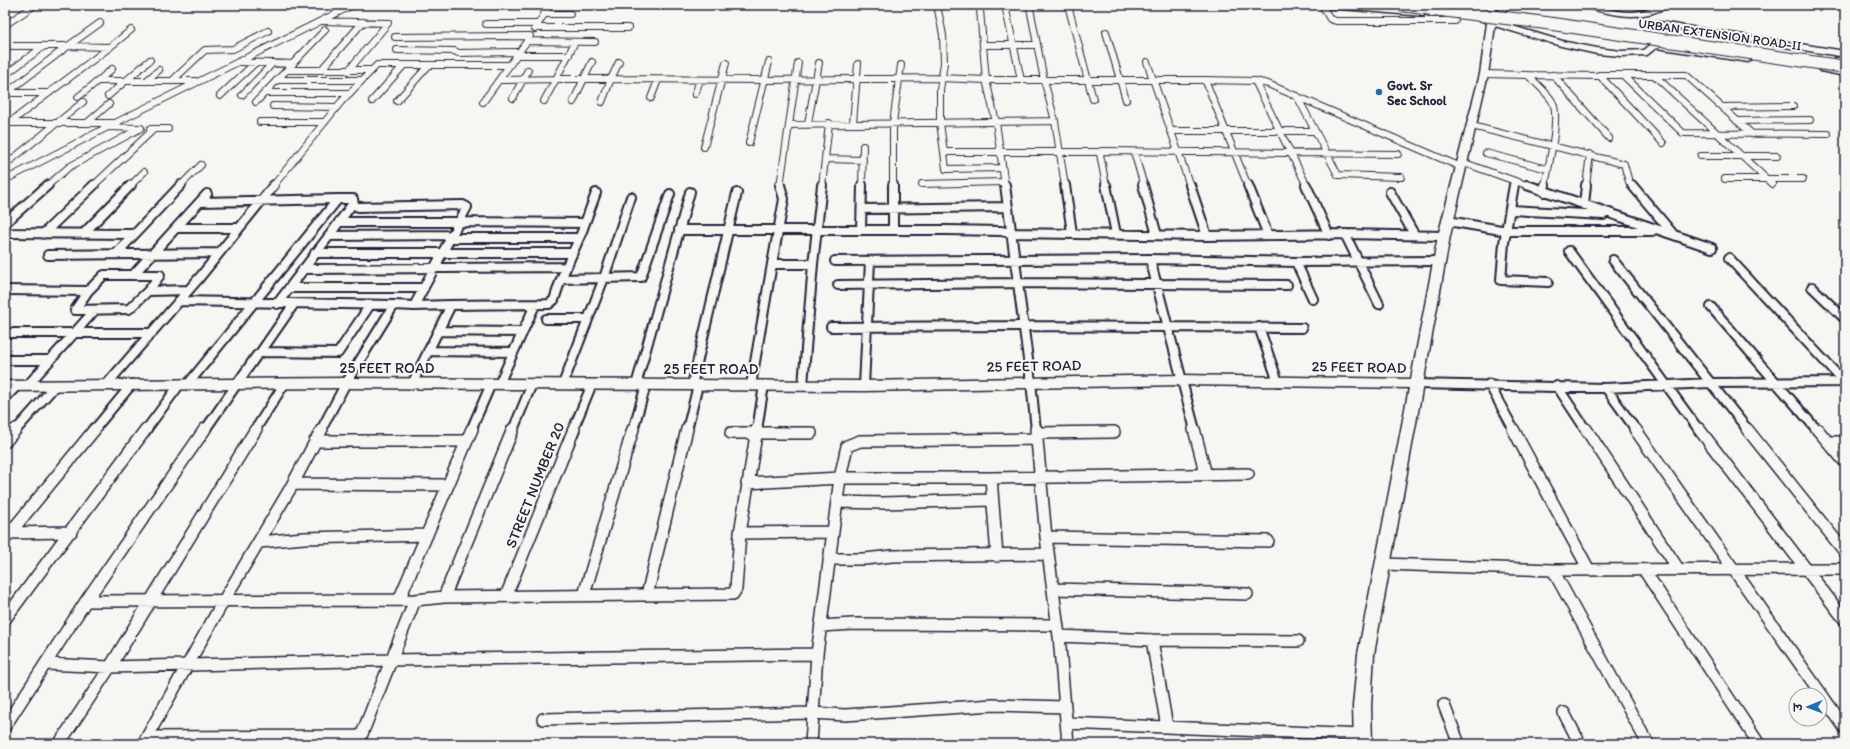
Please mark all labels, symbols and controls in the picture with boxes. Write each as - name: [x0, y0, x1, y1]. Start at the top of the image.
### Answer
- street label: URBAN EXTENSION ROAD-II: [1637, 16, 1803, 53]
- place label: Govt. Sr Sec School: [1387, 78, 1447, 108]
- marker: Govt. Sr Sec School: [1374, 87, 1384, 97]
- street label: 25 FEET ROAD: [986, 356, 1082, 376]
- street label: 25 FEET ROAD: [1311, 357, 1407, 377]
- street label: 25 FEET ROAD: [340, 359, 435, 377]
- street label: 25 FEET ROAD: [664, 360, 759, 378]
- street label: STREET NUMBER 20: [502, 419, 568, 551]
- north arrow: [1788, 687, 1828, 727]
- text: उ: [1792, 702, 1805, 712]

